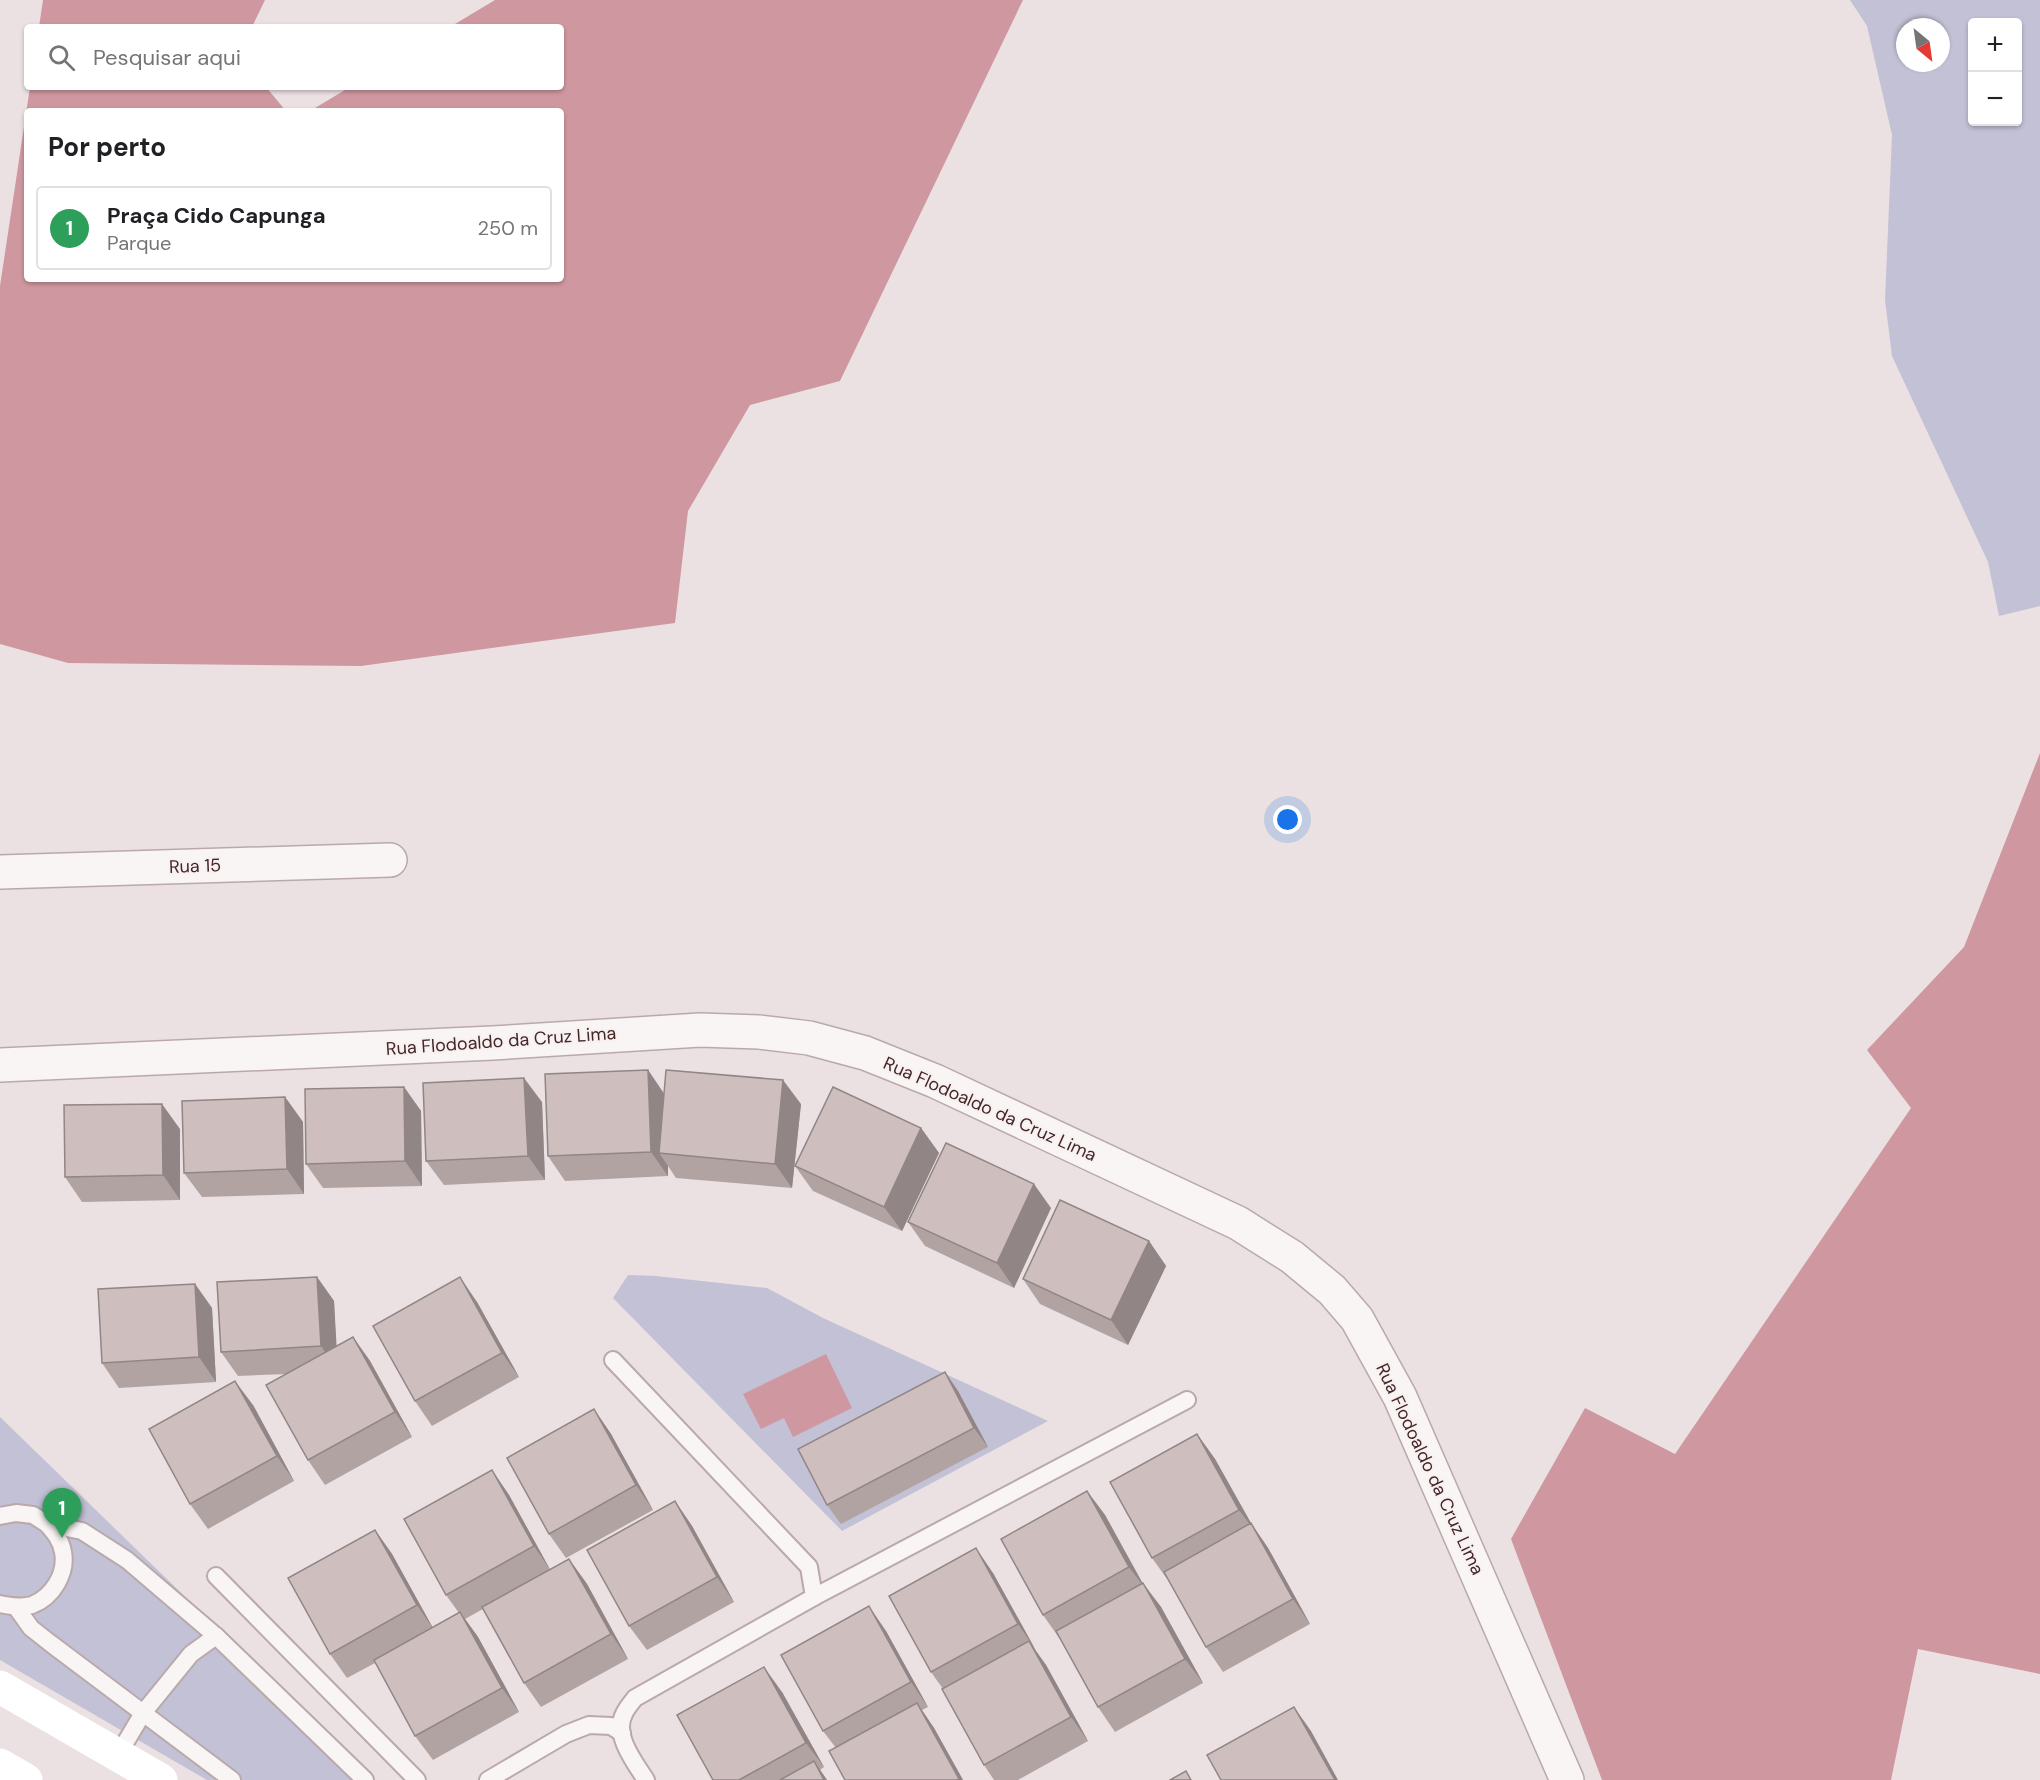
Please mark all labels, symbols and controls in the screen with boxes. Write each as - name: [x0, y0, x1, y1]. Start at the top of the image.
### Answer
- north arrow: [1896, 18, 1950, 72]
- map controls: [1968, 18, 2022, 126]
- button: +: [1968, 18, 2022, 72]
- search box: [24, 24, 564, 90]
- icon: search: [45, 41, 78, 74]
- text: Pesquisar aqui: [93, 43, 241, 72]
- button: −: [1968, 72, 2022, 126]
- text: Por perto: [48, 130, 166, 164]
- text: Praça Cido Capunga: [107, 201, 326, 230]
- text: 1: [66, 215, 73, 241]
- text: 250 m: [477, 215, 538, 241]
- text: Parque: [107, 230, 171, 256]
- your location: [1273, 805, 1302, 834]
- street label: Rua 15: [169, 853, 221, 879]
- street label: Rua Flodoaldo da Cruz Lima: [385, 1021, 617, 1061]
- street label: Rua Flodoaldo da Cruz Lima: [880, 1051, 1100, 1167]
- street label: Rua Flodoaldo da Cruz Lima: [1370, 1359, 1490, 1579]
- pin: 1: [42, 1488, 82, 1538]

